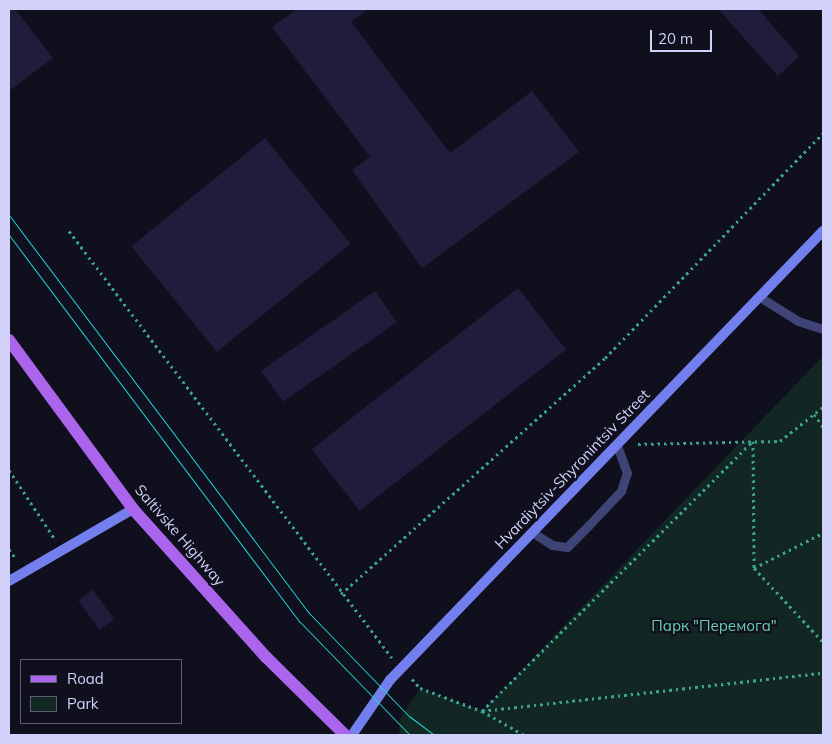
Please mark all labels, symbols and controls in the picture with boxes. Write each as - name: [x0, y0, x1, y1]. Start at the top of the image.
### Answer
- scale bar: [652, 20, 714, 52]
- text: 20 m: [658, 29, 693, 48]
- street label: Hvardiytsiv-Shyronintsiv Street: [491, 385, 653, 553]
- street label: Saltivske Highway: [131, 481, 229, 589]
- park label: Парк "Перемога": [651, 617, 777, 635]
- legend: [20, 659, 182, 724]
- text: Road: [67, 669, 104, 688]
- text: Park: [67, 694, 99, 713]

